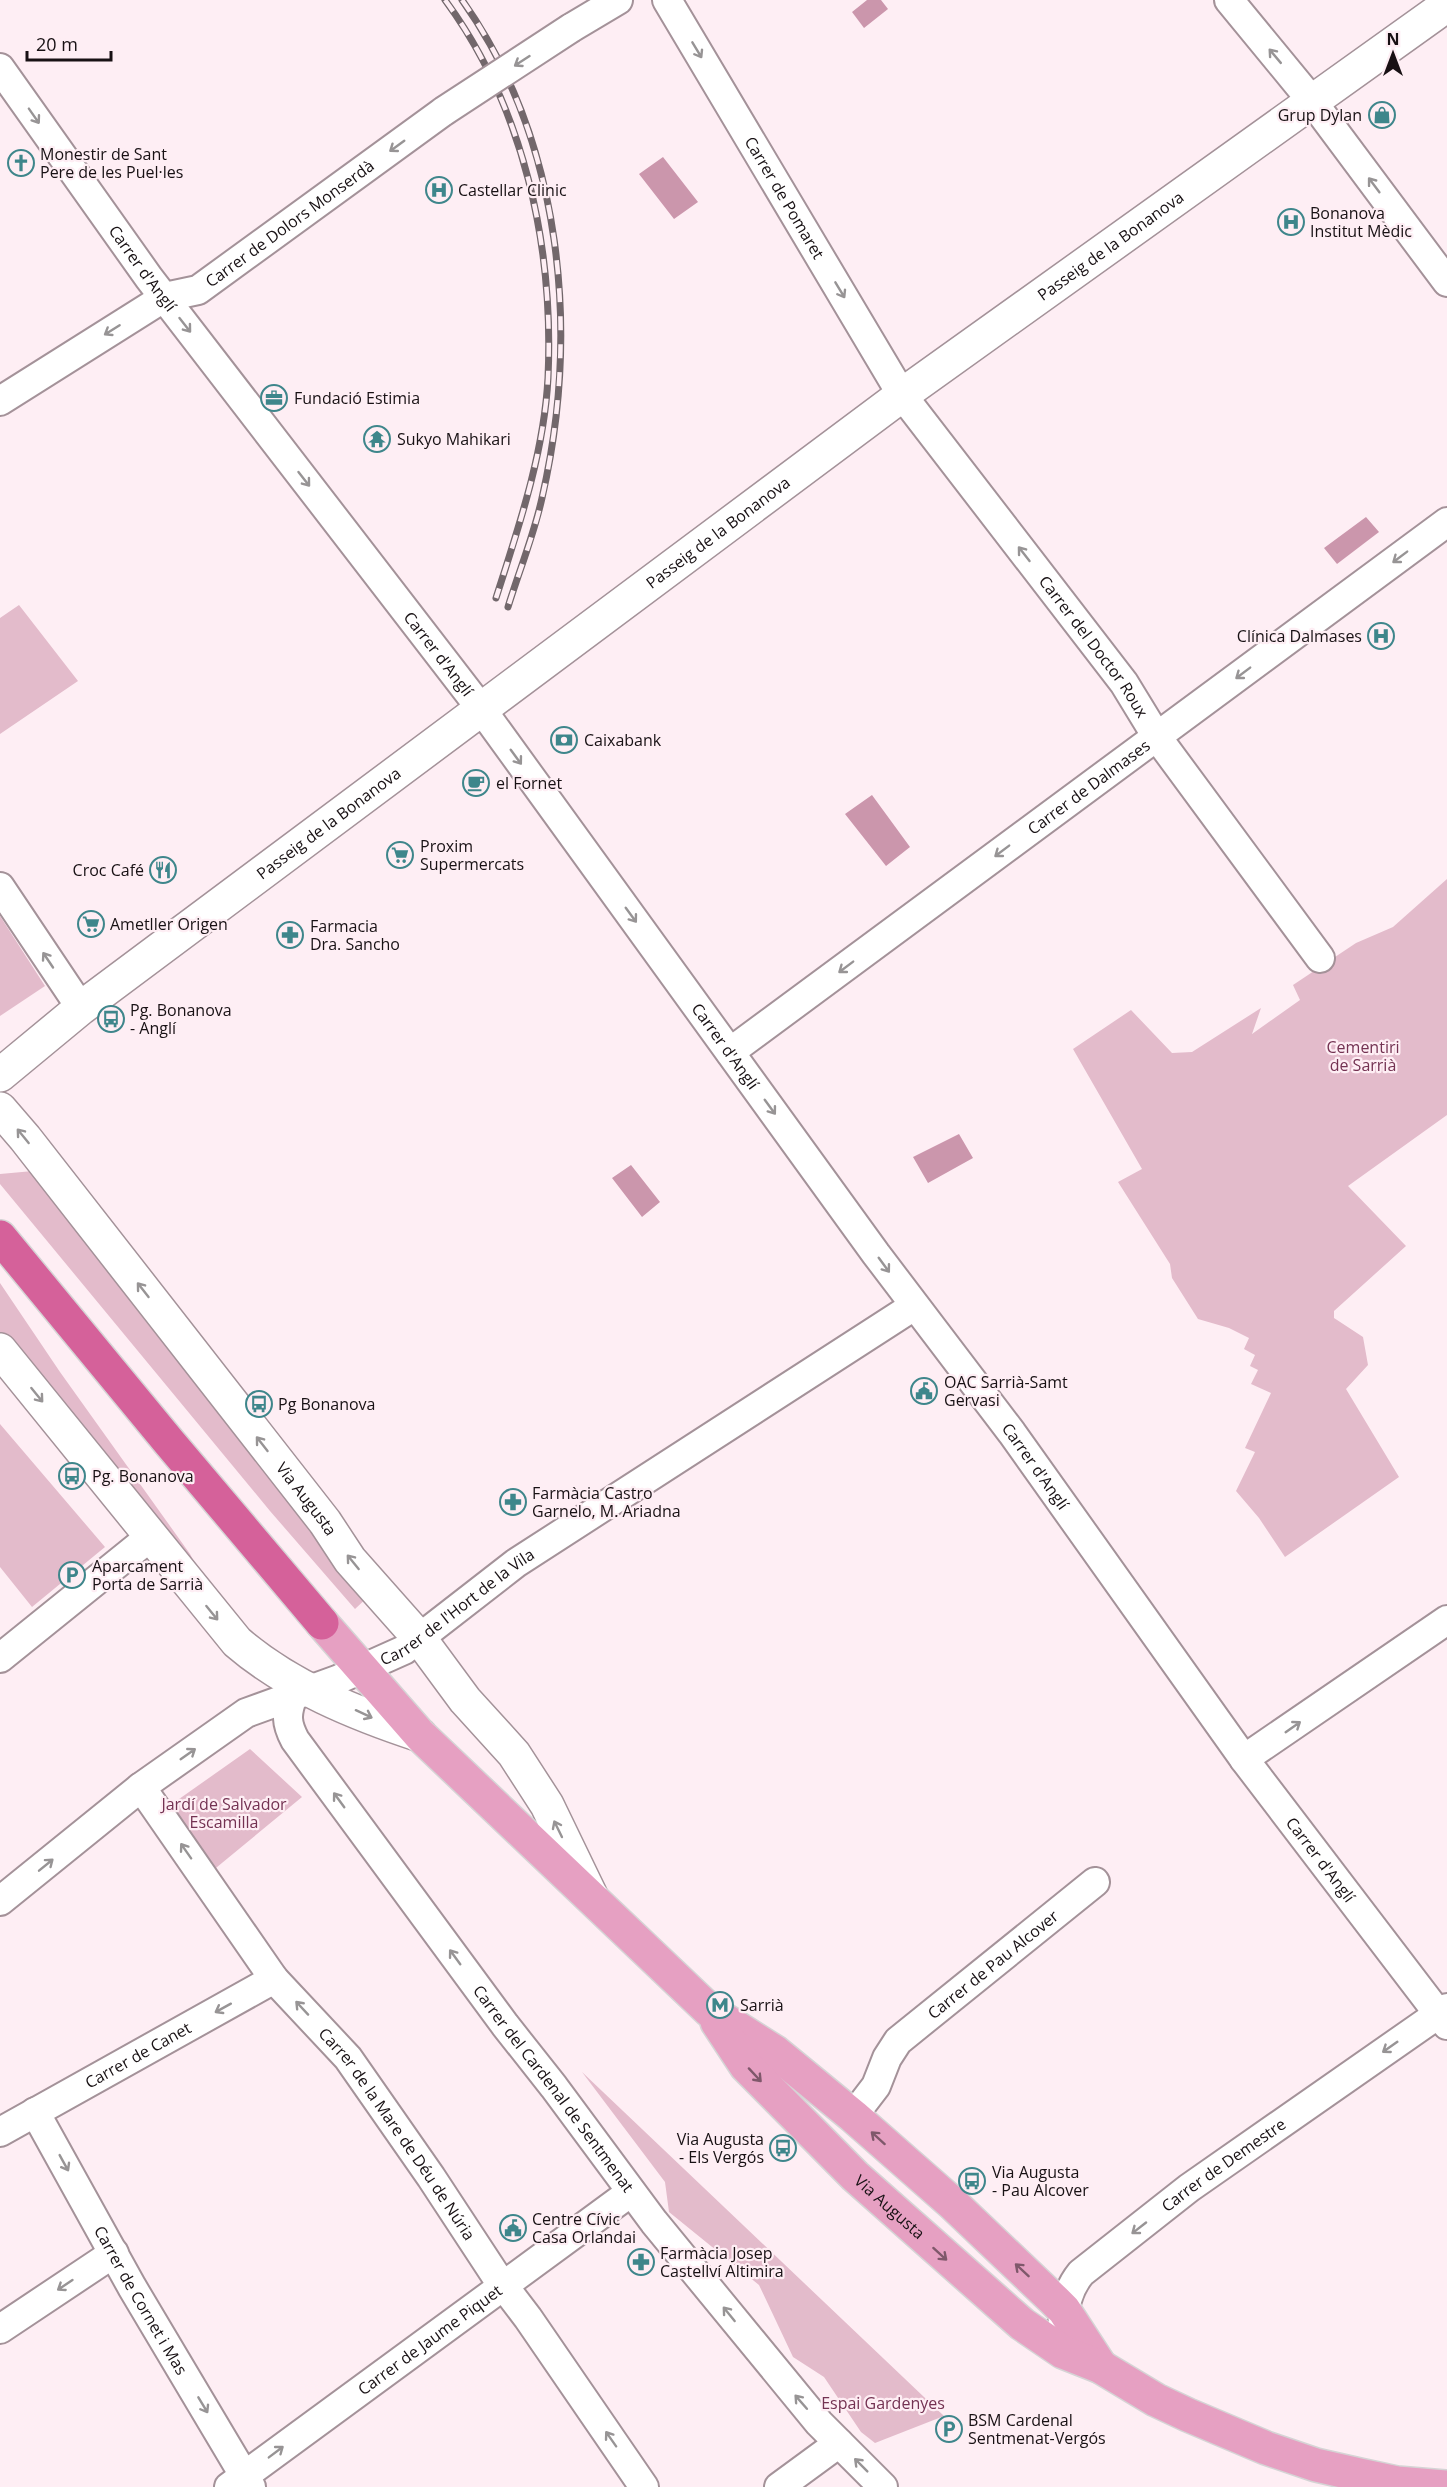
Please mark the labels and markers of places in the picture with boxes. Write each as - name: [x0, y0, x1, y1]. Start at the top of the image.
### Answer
- shop icon: Grup Dylan: [1367, 100, 1397, 130]
- place label: Grup Dylan: [1278, 104, 1362, 126]
- place label: Monestir de Sant Pere de les Puel·les: [40, 143, 183, 183]
- church icon: Monestir de Sant Pere de les Puel·les: [6, 148, 36, 178]
- hospital icon: Castellar Clinic: [424, 175, 454, 205]
- place label: Castellar Clinic: [458, 179, 567, 201]
- place label: Bonanova Institut Mèdic: [1310, 202, 1412, 242]
- hospital icon: Bonanova Institut Mèdic: [1276, 207, 1306, 237]
- office icon: Fundació Estimia: [259, 383, 289, 413]
- place label: Fundació Estimia: [294, 387, 420, 409]
- temple icon: Sukyo Mahikari: [362, 424, 392, 454]
- place label: Sukyo Mahikari: [397, 428, 511, 450]
- hospital icon: Clínica Dalmases: [1366, 621, 1396, 651]
- place label: Clínica Dalmases: [1237, 625, 1362, 647]
- bank icon: Caixabank: [549, 725, 579, 755]
- place label: Caixabank: [584, 729, 662, 751]
- cafe icon: el Fornet: [461, 768, 491, 798]
- place label: el Fornet: [496, 772, 562, 794]
- place label: Proxim Supermercats: [420, 835, 524, 875]
- supermarket icon: Proxim Supermercats: [385, 840, 415, 870]
- restaurant icon: Croc Café: [148, 855, 178, 885]
- place label: Croc Café: [73, 859, 144, 881]
- supermarket icon: Ametller Origen: [76, 909, 106, 939]
- place label: Ametller Origen: [110, 913, 228, 935]
- place label: Farmacia Dra. Sancho: [310, 915, 400, 955]
- pharmacy icon: Farmacia Dra. Sancho: [275, 920, 305, 950]
- place label: Pg. Bonanova - Anglí: [130, 999, 232, 1039]
- bus stop icon: Pg. Bonanova - Anglí: [96, 1004, 126, 1034]
- place label: OAC Sarrià-Samt Gervasi: [944, 1371, 1068, 1411]
- public building icon: OAC Sarrià-Samt Gervasi: [909, 1376, 939, 1406]
- bus stop icon: Pg Bonanova: [244, 1389, 274, 1419]
- place label: Pg Bonanova: [278, 1393, 375, 1415]
- bus stop icon: Pg. Bonanova: [57, 1461, 87, 1491]
- place label: Pg. Bonanova: [92, 1465, 194, 1487]
- place label: Farmàcia Castro Garnelo, M. Ariadna: [532, 1482, 681, 1522]
- pharmacy icon: Farmàcia Castro Garnelo, M. Ariadna: [498, 1487, 528, 1517]
- place label: Aparcament Porta de Sarrià: [92, 1555, 203, 1595]
- parking icon: Aparcament Porta de Sarrià: [57, 1560, 87, 1590]
- metro station icon: Sarrià: [705, 1990, 735, 2020]
- place label: Sarrià: [740, 1994, 784, 2016]
- place label: Via Augusta - Els Vergós: [677, 2128, 764, 2168]
- bus stop icon: Via Augusta - Els Vergós: [768, 2133, 798, 2163]
- place label: Via Augusta - Pau Alcover: [992, 2161, 1089, 2201]
- bus stop icon: Via Augusta - Pau Alcover: [957, 2166, 987, 2196]
- place label: Centre Cívic Casa Orlandai: [532, 2208, 636, 2248]
- public building icon: Centre Cívic Casa Orlandai: [498, 2213, 528, 2243]
- place label: Farmàcia Josep Castellví Altimira: [660, 2242, 784, 2282]
- pharmacy icon: Farmàcia Josep Castellví Altimira: [626, 2247, 656, 2277]
- place label: BSM Cardenal Sentmenat-Vergós: [968, 2409, 1106, 2449]
- parking icon: BSM Cardenal Sentmenat-Vergós: [934, 2414, 964, 2444]

